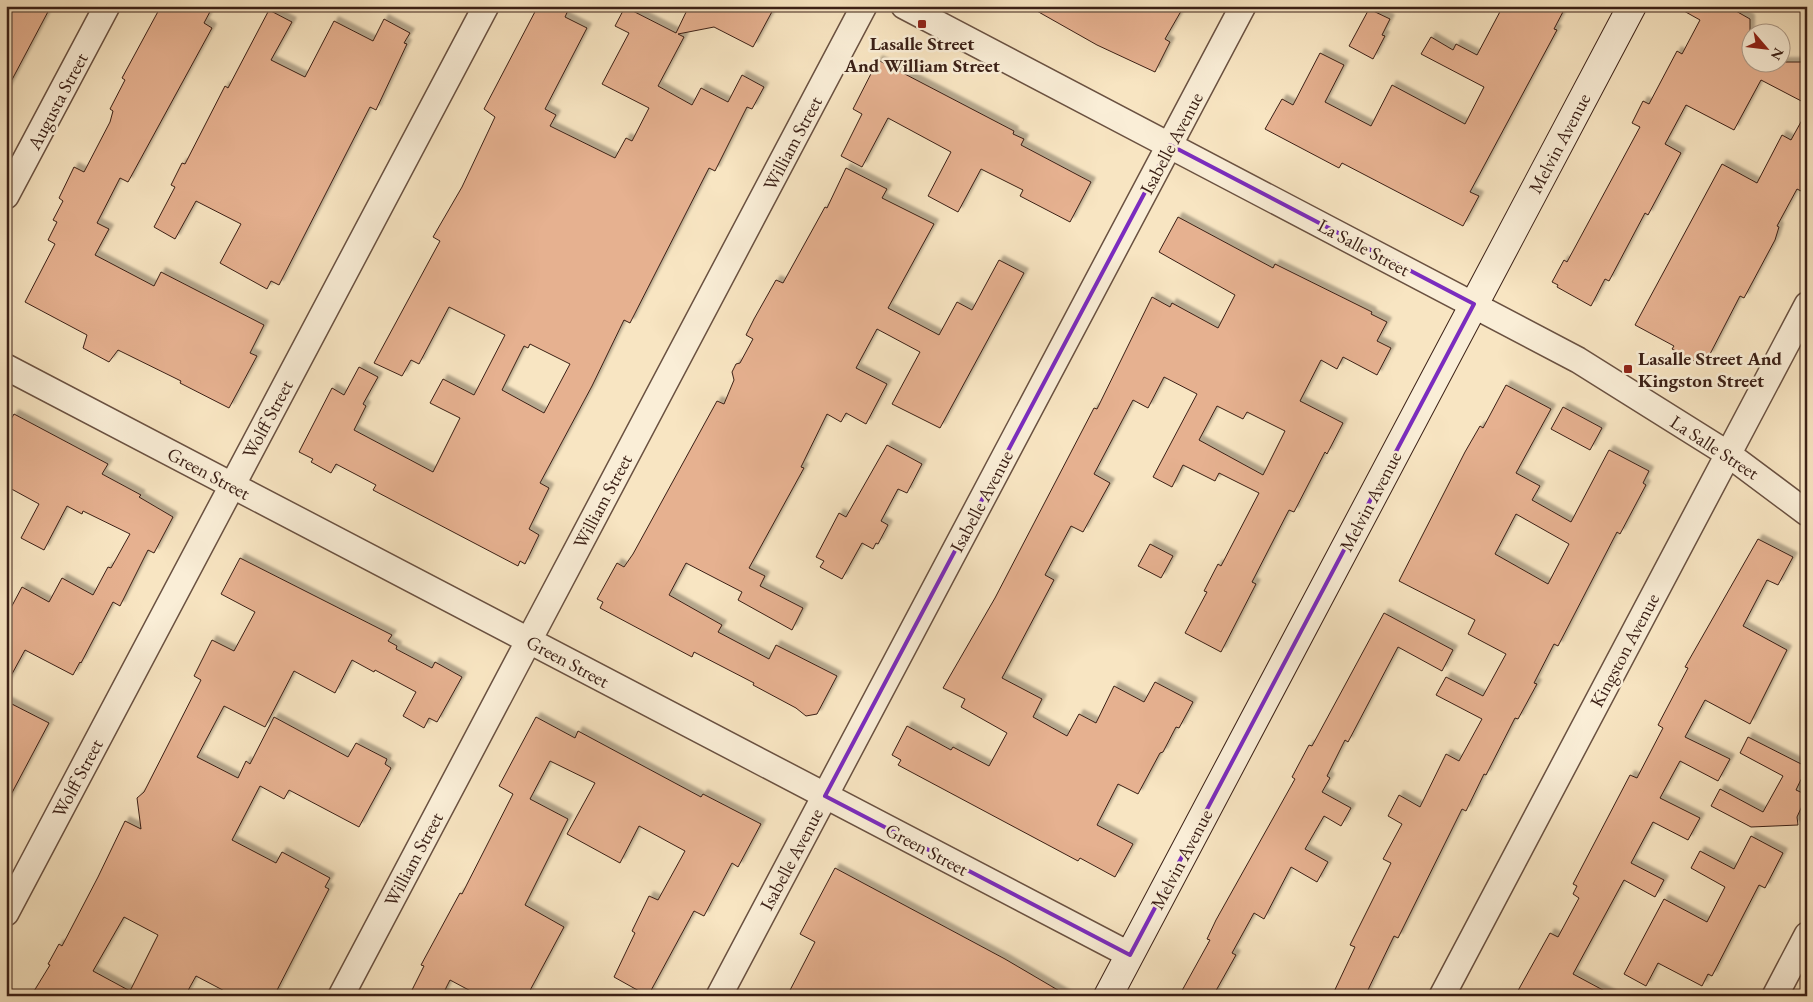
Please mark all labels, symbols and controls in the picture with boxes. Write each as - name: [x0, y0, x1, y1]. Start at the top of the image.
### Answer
- marker: Lasalle Street And William Street: [916, 18, 928, 30]
- north arrow: [1740, 22, 1790, 72]
- place label: Lasalle Street And William Street: [843, 31, 1000, 78]
- text: N: [1767, 45, 1788, 64]
- street label: Augusta Street: [21, 48, 94, 155]
- street label: Isabelle Avenue: [1134, 88, 1209, 199]
- street label: Melvin Avenue: [1523, 89, 1596, 198]
- street label: William Street: [757, 92, 828, 195]
- street label: La Salle Street: [1313, 213, 1414, 282]
- place label: Lasalle Street And Kingston Street: [1638, 346, 1783, 393]
- marker: Lasalle Street And Kingston Street: [1622, 363, 1634, 375]
- street label: Wolff Street: [236, 376, 299, 463]
- street label: La Salle Street: [1666, 409, 1764, 485]
- street label: Green Street: [163, 441, 255, 506]
- street label: Isabelle Avenue: [944, 446, 1019, 557]
- street label: Melvin Avenue: [1334, 447, 1407, 556]
- street label: William Street: [567, 450, 638, 553]
- street label: Kingston Avenue: [1584, 589, 1665, 712]
- street label: Green Street: [522, 629, 614, 694]
- street label: Wolff Street: [46, 735, 109, 822]
- street label: Isabelle Avenue: [754, 804, 829, 915]
- street label: Melvin Avenue: [1145, 805, 1218, 914]
- street label: William Street: [378, 808, 449, 911]
- street label: Green Street: [881, 817, 973, 882]

